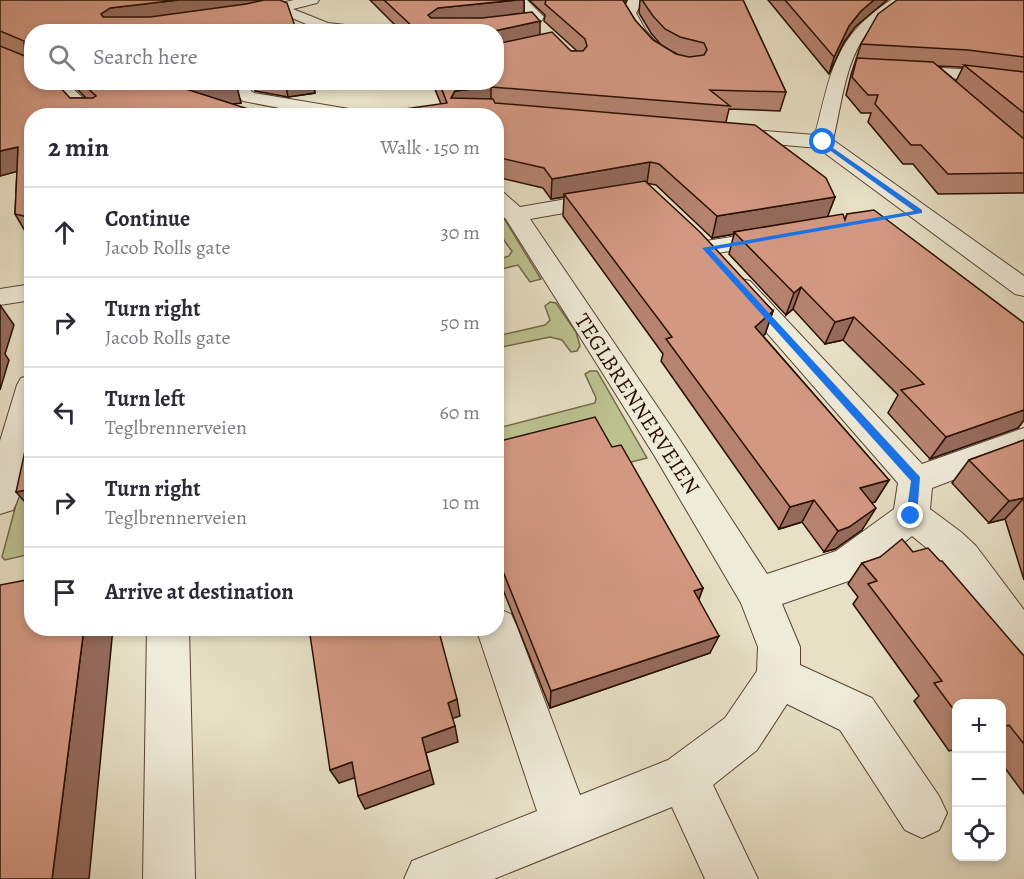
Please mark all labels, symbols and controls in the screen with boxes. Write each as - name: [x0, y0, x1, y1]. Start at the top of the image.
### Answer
- search box: [24, 24, 504, 90]
- icon: search: [45, 41, 78, 74]
- text: Search here: [93, 42, 198, 72]
- route start: [809, 128, 835, 154]
- text: 2 min: [48, 130, 109, 165]
- text: Walk · 150 m: [380, 134, 480, 161]
- text: Continue: [105, 204, 190, 234]
- icon: ahead: [48, 216, 81, 249]
- text: 30 m: [440, 219, 480, 246]
- text: Jacob Rolls gate: [105, 234, 231, 261]
- text: Turn right: [105, 294, 201, 324]
- icon: right: [48, 306, 81, 339]
- street label: TEGLBRENNERVEIEN: [567, 308, 707, 500]
- text: 50 m: [440, 309, 480, 336]
- text: Jacob Rolls gate: [105, 324, 231, 351]
- text: Turn left: [105, 384, 185, 414]
- icon: left: [48, 396, 81, 429]
- text: 60 m: [440, 399, 480, 426]
- text: Teglbrennerveien: [105, 414, 247, 441]
- text: Turn right: [105, 474, 201, 504]
- icon: right: [48, 486, 81, 519]
- text: 10 m: [442, 489, 480, 516]
- route end: [897, 502, 923, 528]
- text: Teglbrennerveien: [105, 504, 247, 531]
- icon: arrive: [48, 576, 81, 609]
- text: Arrive at destination: [105, 577, 294, 607]
- map controls: [952, 699, 1006, 861]
- button: +: [952, 699, 1006, 753]
- button: −: [952, 753, 1006, 807]
- button: locate: [952, 807, 1006, 861]

